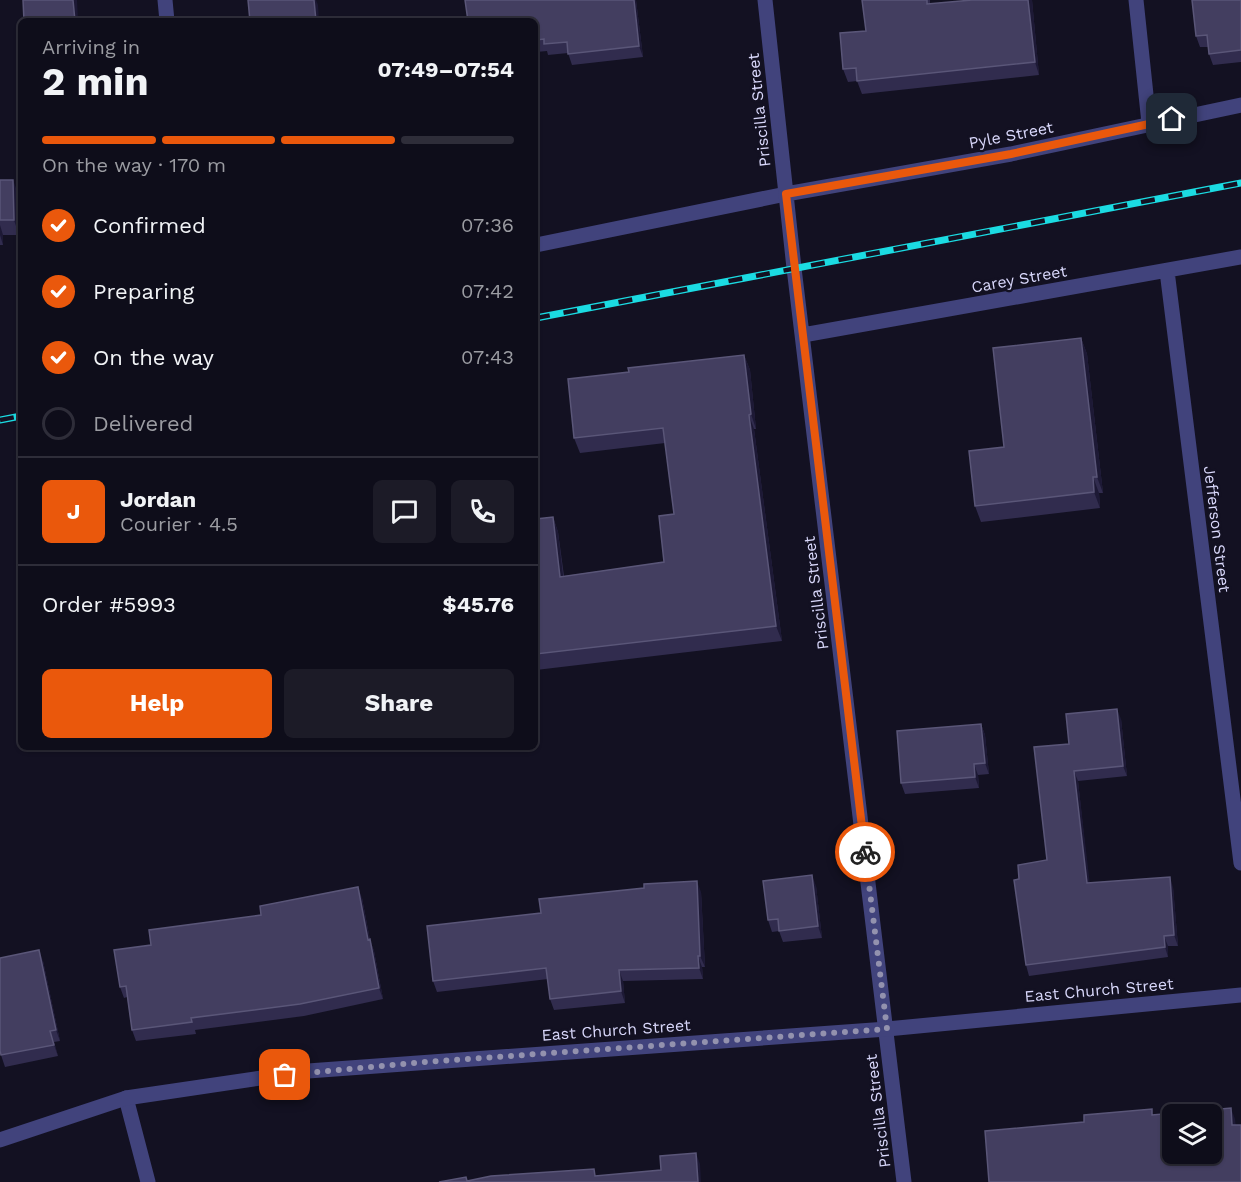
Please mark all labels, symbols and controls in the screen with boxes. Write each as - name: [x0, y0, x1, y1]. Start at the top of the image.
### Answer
- text: Arriving in: [42, 35, 140, 59]
- street label: Priscilla Street: [744, 52, 774, 168]
- text: 07:49–07:54: [378, 57, 514, 82]
- text: 2 min: [42, 59, 149, 104]
- pin: [1146, 93, 1197, 144]
- icon: home: [1155, 102, 1188, 135]
- street label: Pyle Street: [967, 117, 1055, 153]
- text: On the way · 170 m: [42, 153, 226, 177]
- icon: check: [42, 209, 75, 242]
- text: Confirmed: [93, 213, 206, 238]
- text: 07:36: [461, 213, 514, 237]
- street label: Carey Street: [970, 261, 1069, 297]
- icon: check: [42, 275, 75, 308]
- text: Preparing: [93, 279, 194, 304]
- text: 07:42: [461, 279, 514, 303]
- icon: check: [42, 341, 75, 374]
- text: On the way: [93, 345, 214, 370]
- text: 07:43: [461, 345, 514, 369]
- text: Delivered: [93, 411, 193, 436]
- street label: Jefferson Street: [1200, 465, 1234, 594]
- button: chat: [373, 480, 436, 543]
- button: phone: [451, 480, 514, 543]
- text: Jordan: [120, 487, 196, 512]
- text: J: [67, 499, 80, 524]
- text: Courier · 4.5: [120, 512, 238, 536]
- street label: Priscilla Street: [800, 535, 832, 651]
- text: Order #5993: [42, 592, 176, 617]
- text: $45.76: [443, 592, 514, 617]
- button: Help: [42, 669, 272, 738]
- button: Share: [284, 669, 514, 738]
- courier: [835, 822, 895, 882]
- icon: bike: [849, 836, 882, 869]
- street label: East Church Street: [1024, 974, 1175, 1006]
- street label: East Church Street: [541, 1015, 691, 1045]
- pin: [259, 1049, 310, 1100]
- street label: Priscilla Street: [862, 1053, 894, 1169]
- icon: bag: [268, 1058, 301, 1091]
- map controls: [1162, 1104, 1222, 1164]
- button: layers: [1162, 1104, 1222, 1164]

